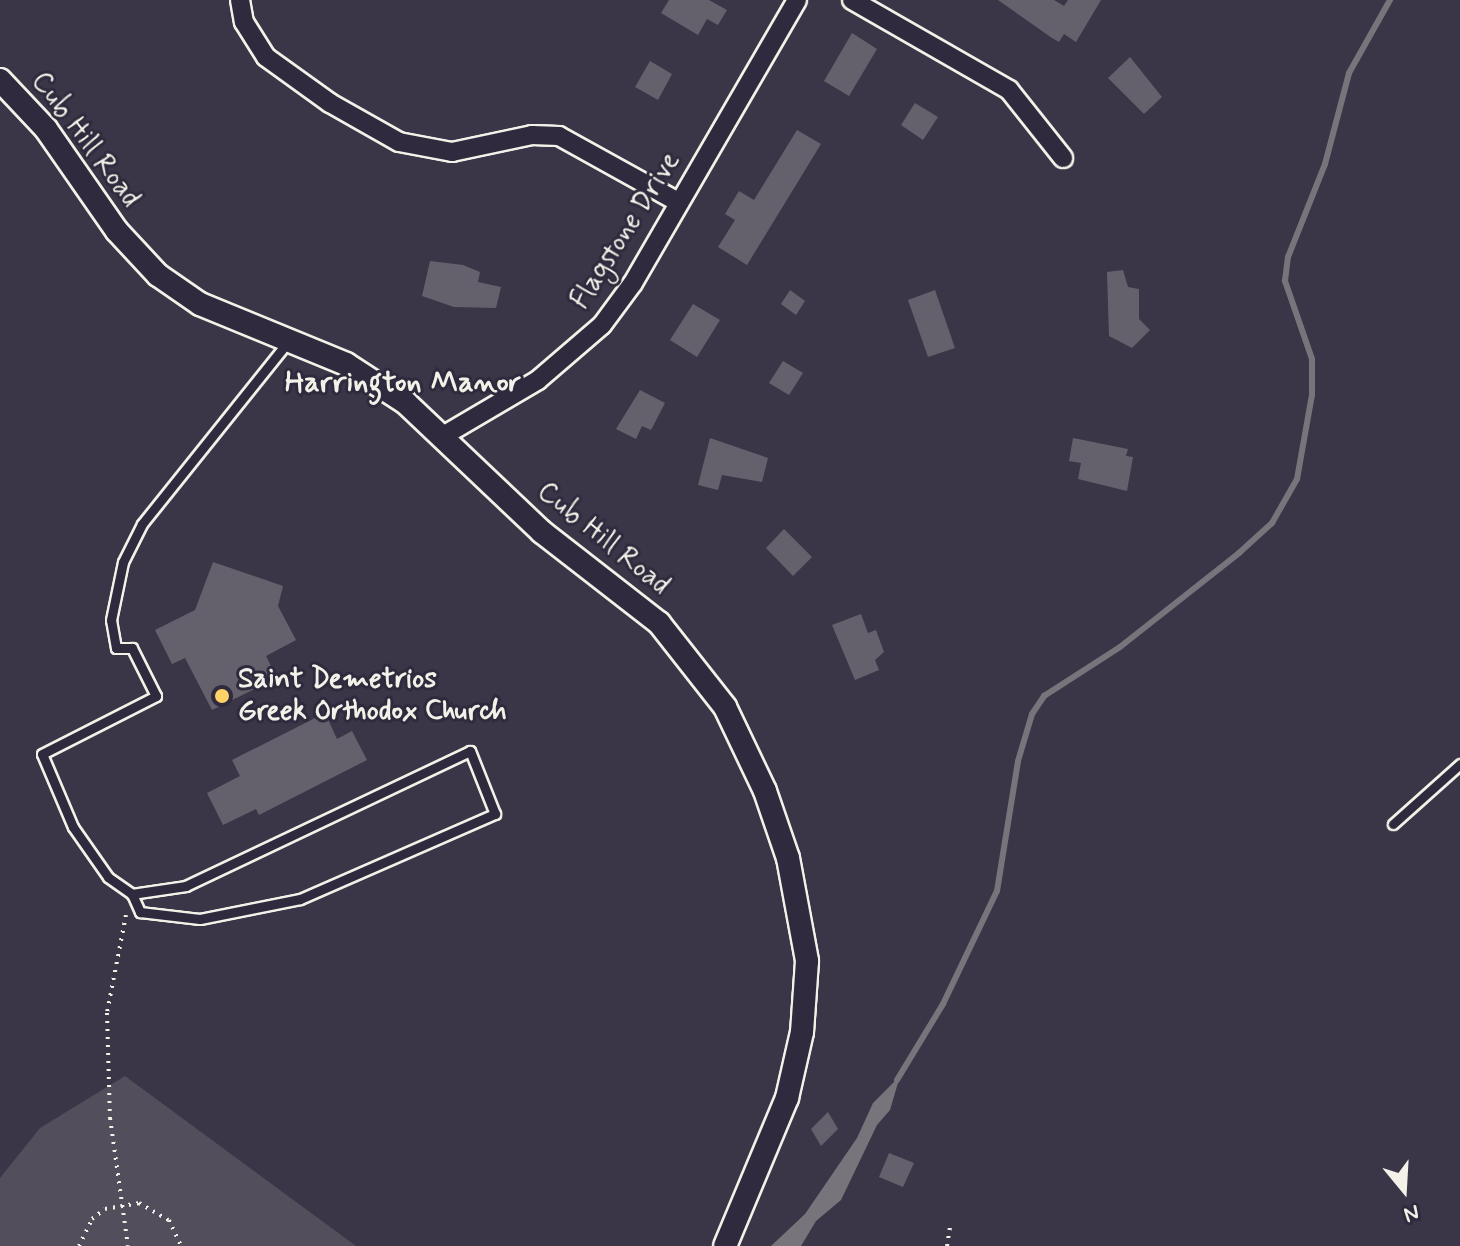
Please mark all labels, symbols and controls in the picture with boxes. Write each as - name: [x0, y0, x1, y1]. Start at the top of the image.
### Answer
- street label: Cub Hill Road: [24, 67, 146, 213]
- street label: Flagstone Drive: [565, 147, 687, 315]
- district label: Harrington Manor: [289, 365, 517, 401]
- street label: Cub Hill Road: [531, 476, 675, 602]
- place label: Saint Demetrios Greek Orthodox Church: [238, 663, 515, 729]
- marker: Saint Demetrios Greek Orthodox Church: [213, 687, 231, 705]
- north arrow: [1364, 1150, 1444, 1230]
- text: N: [1400, 1197, 1423, 1228]

